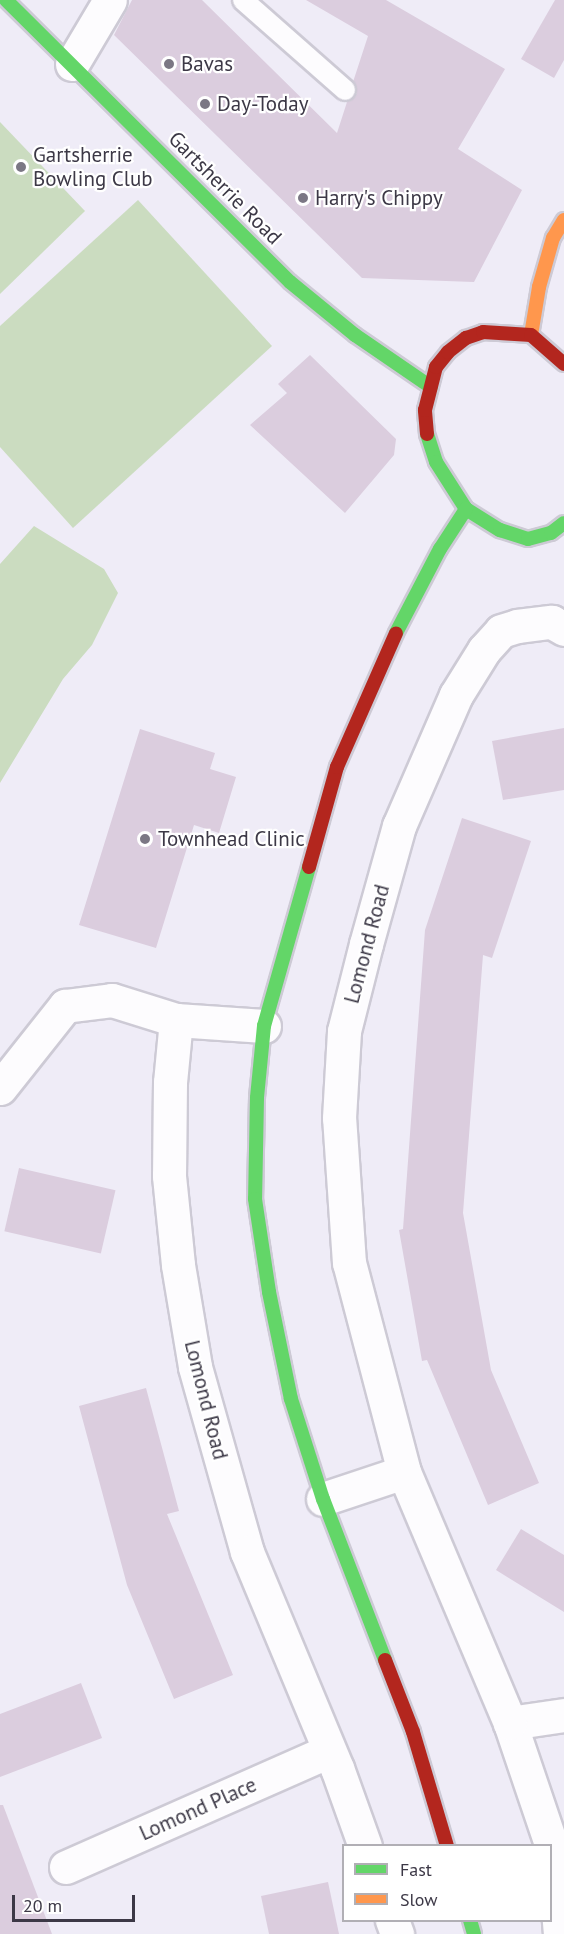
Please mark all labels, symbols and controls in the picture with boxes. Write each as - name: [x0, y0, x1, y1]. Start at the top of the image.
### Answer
- place label: Bavas: [181, 51, 233, 77]
- marker: Bavas: [162, 57, 176, 71]
- place label: Day-Today: [217, 91, 308, 117]
- marker: Day-Today: [198, 97, 212, 111]
- street label: Gartsherrie Road: [163, 126, 287, 250]
- place label: Gartsherrie Bowling Club: [33, 142, 153, 192]
- marker: Gartsherrie Bowling Club: [14, 160, 28, 174]
- place label: Harry's Chippy: [315, 185, 443, 211]
- marker: Harry's Chippy: [296, 191, 310, 205]
- place label: Townhead Clinic: [158, 826, 305, 852]
- marker: Townhead Clinic: [136, 830, 154, 848]
- street label: Lomond Road: [339, 882, 395, 1006]
- street label: Lomond Road: [179, 1338, 233, 1462]
- street label: Lomond Place: [136, 1772, 260, 1846]
- legend: [342, 1844, 552, 1922]
- text: Fast: [400, 1858, 432, 1881]
- scale bar: [15, 1883, 138, 1921]
- text: Slow: [400, 1888, 438, 1911]
- text: 20 m: [23, 1894, 62, 1917]

